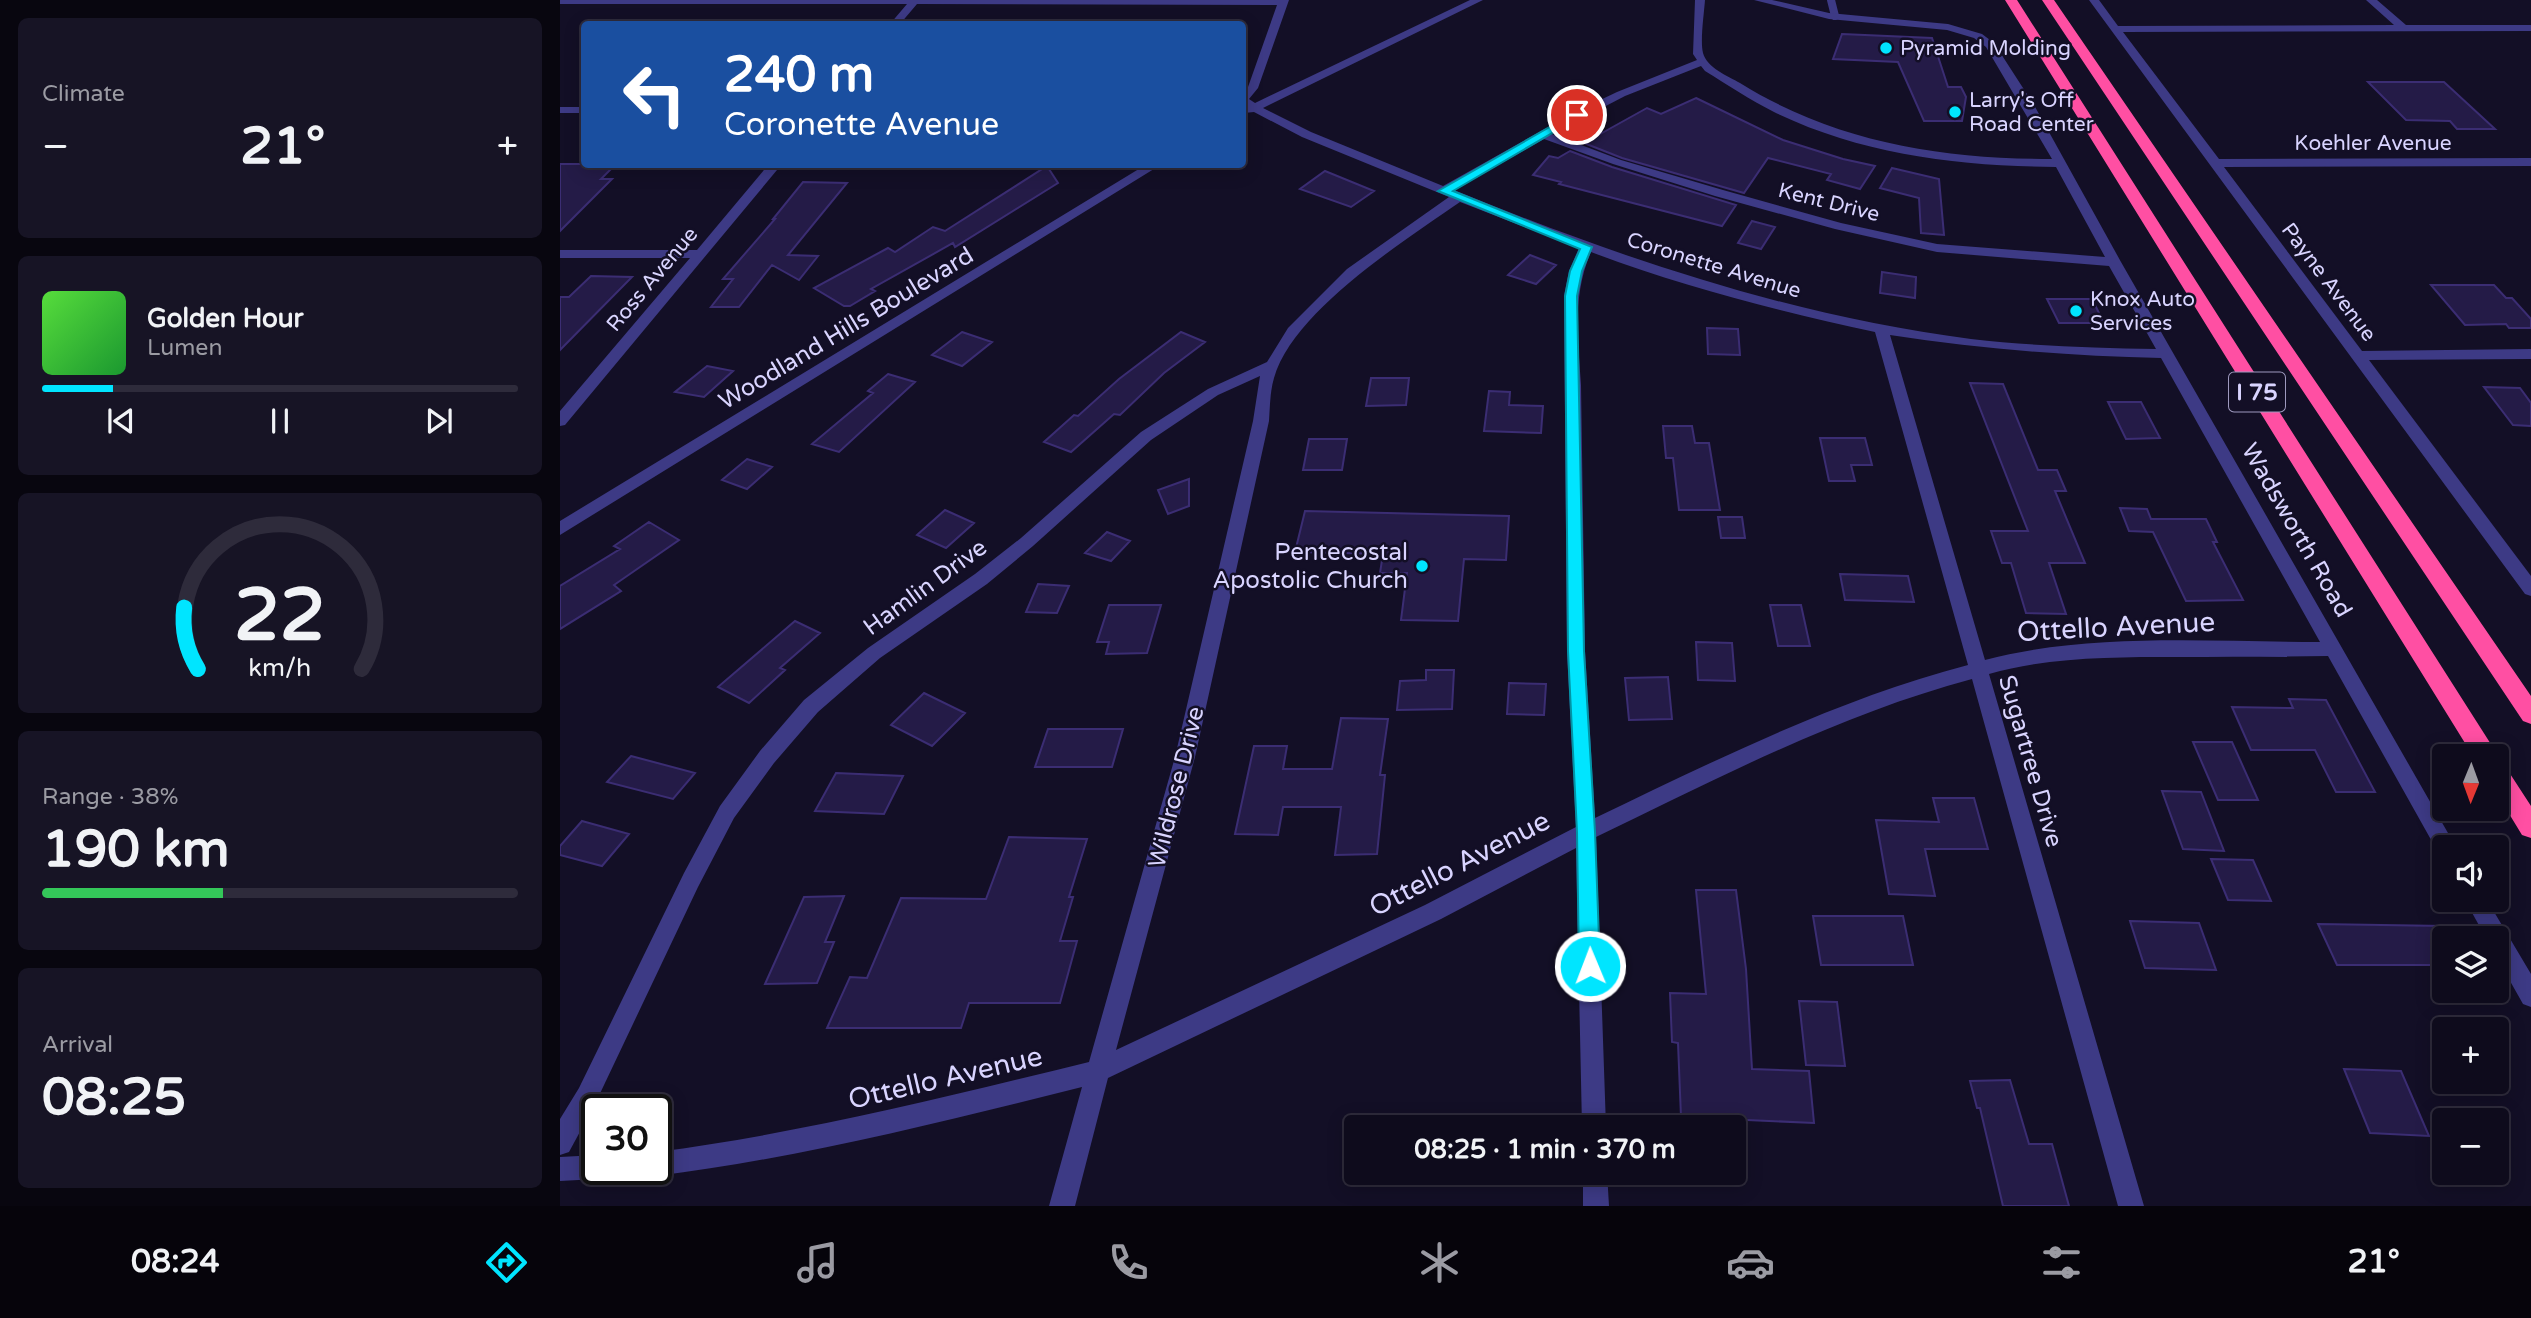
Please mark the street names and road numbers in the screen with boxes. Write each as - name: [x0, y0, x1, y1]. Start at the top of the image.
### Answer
- street label: Koehler Avenue: [2294, 131, 2452, 156]
- street label: Kent Drive: [1776, 178, 1882, 227]
- street label: Payne Avenue: [2276, 218, 2381, 347]
- street label: Ross Avenue: [602, 222, 703, 337]
- street label: Coronette Avenue: [1624, 227, 1804, 304]
- street label: Woodland Hills Boulevard: [714, 241, 979, 416]
- road number: I 75: [2229, 372, 2285, 412]
- street label: Wadsworth Road: [2235, 438, 2358, 623]
- street label: Hamlin Drive: [858, 533, 993, 642]
- street label: Ottello Avenue: [2016, 605, 2216, 649]
- street label: Sugartree Drive: [1992, 672, 2069, 850]
- street label: Wildrose Drive: [1142, 704, 1211, 871]
- street label: Ottello Avenue: [1363, 804, 1555, 924]
- street label: Ottello Avenue: [845, 1039, 1046, 1117]

